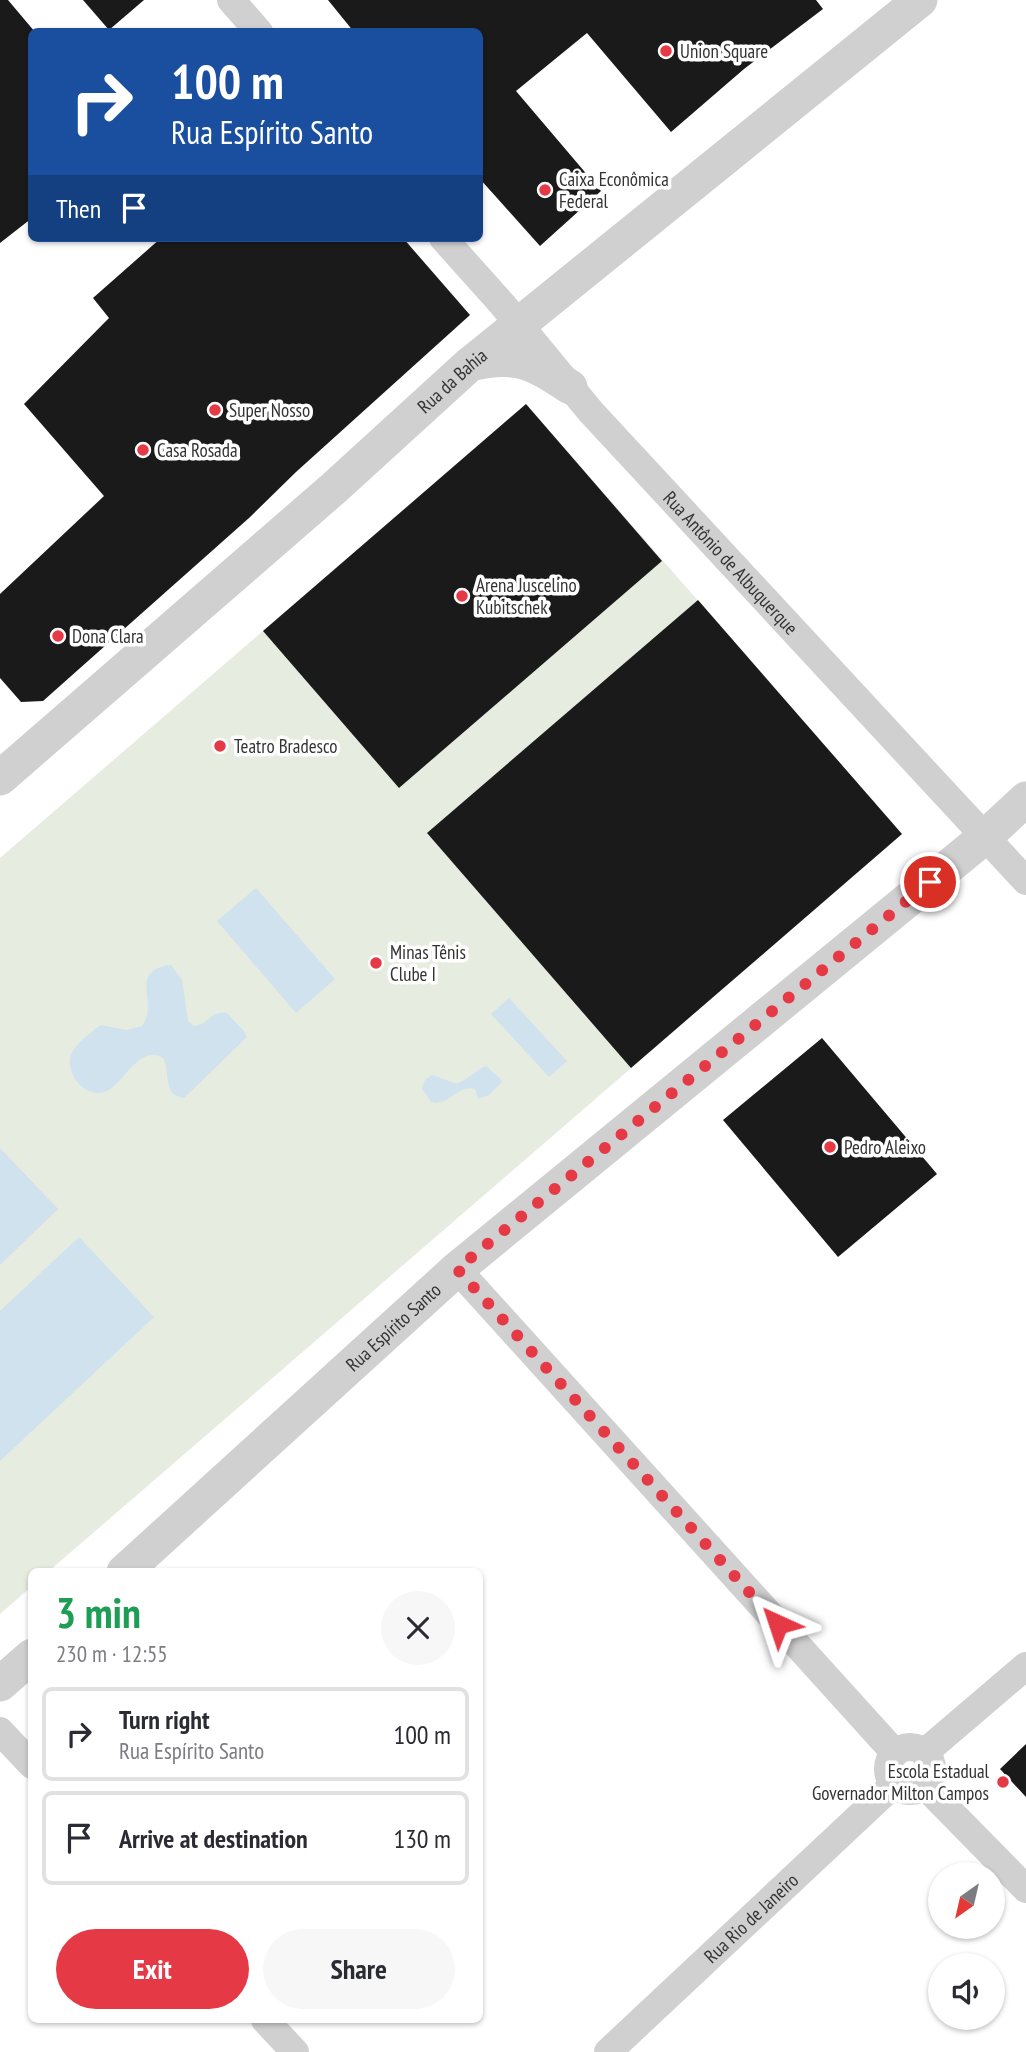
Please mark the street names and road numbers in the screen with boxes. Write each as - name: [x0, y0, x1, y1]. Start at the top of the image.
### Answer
- street label: Rua da Bahia: [412, 343, 492, 418]
- street label: Rua Antônio de Albuquerque: [658, 486, 803, 640]
- street label: Rua Espírito Santo: [341, 1278, 446, 1376]
- street label: Rua Rio de Janeiro: [699, 1868, 803, 1968]

